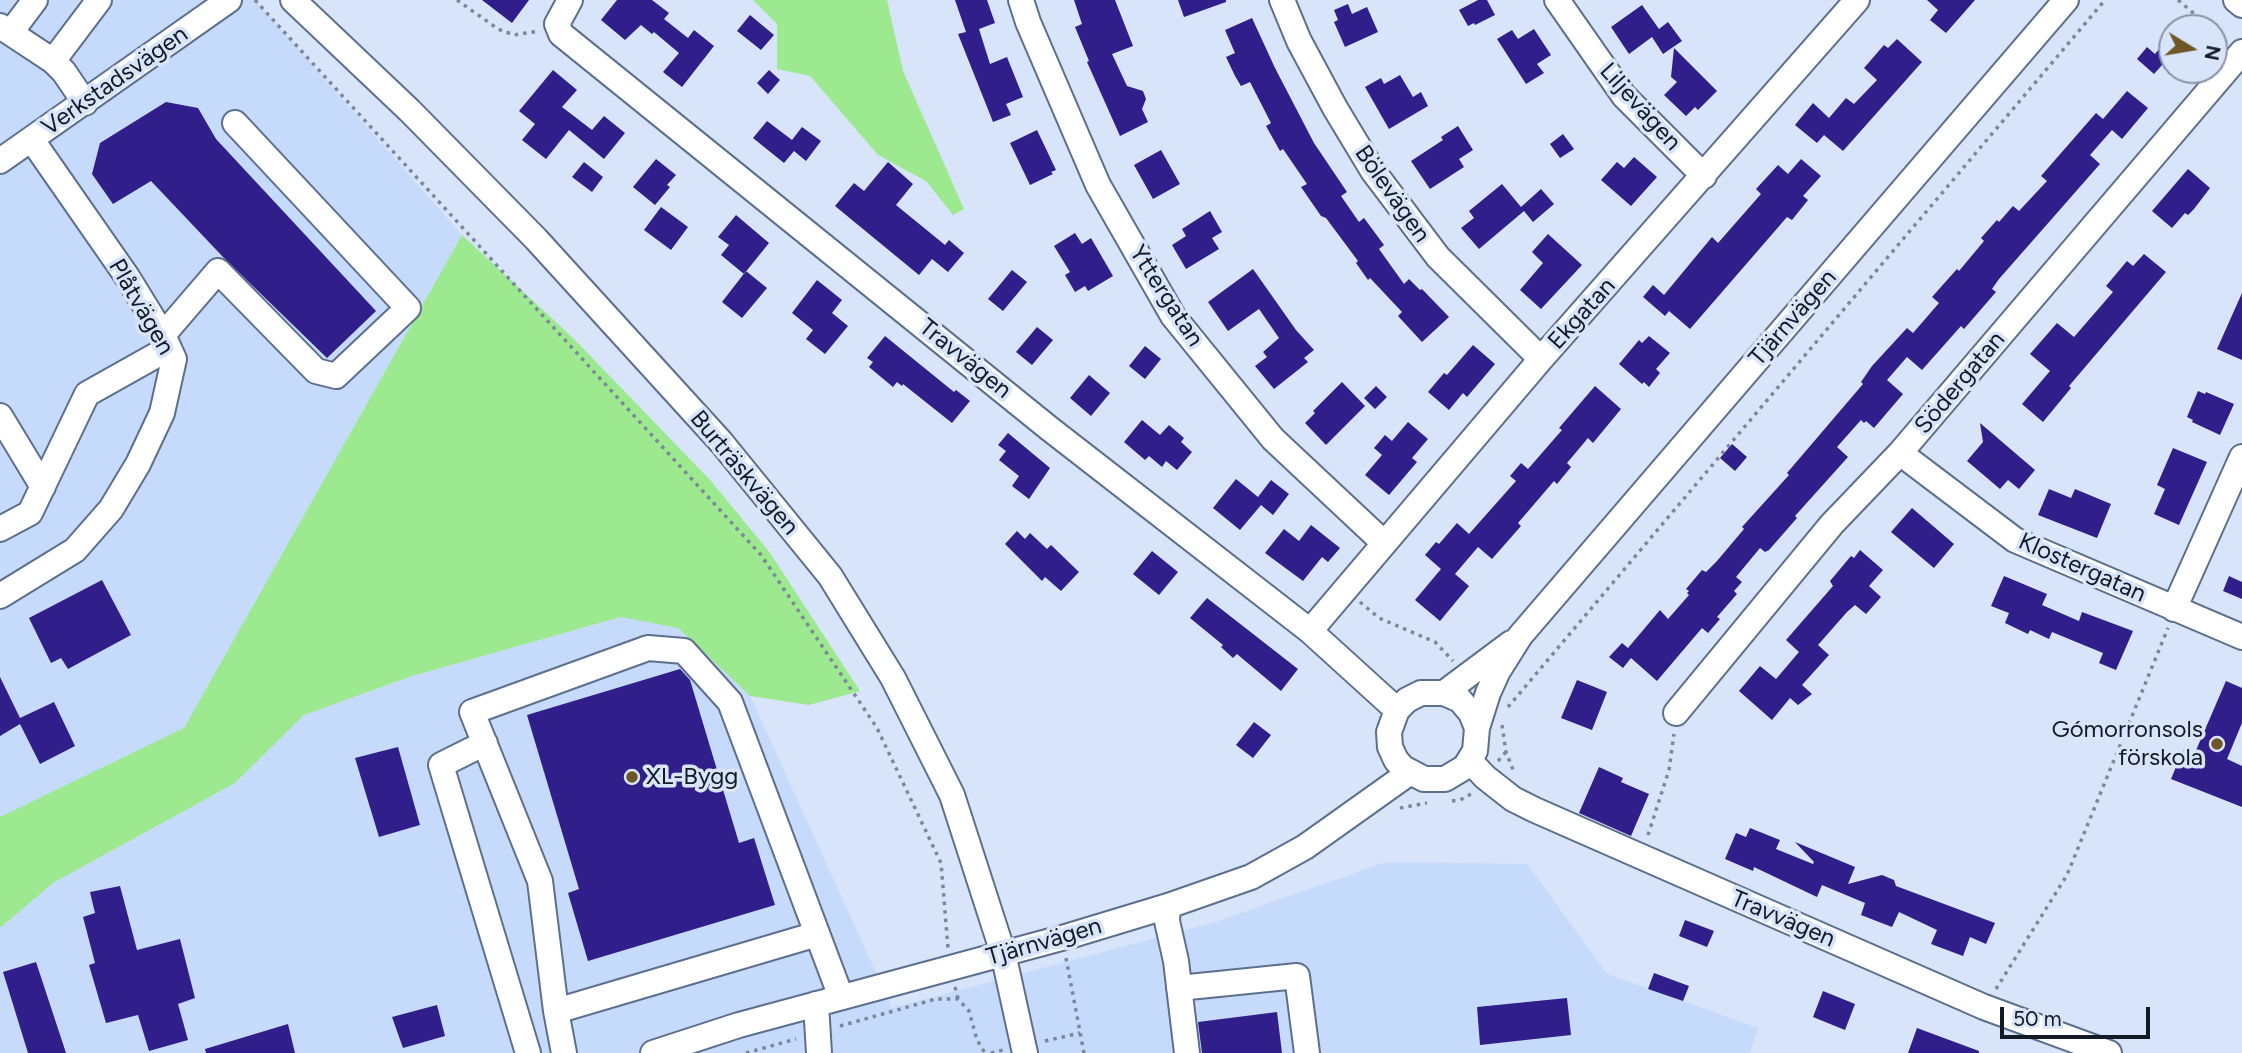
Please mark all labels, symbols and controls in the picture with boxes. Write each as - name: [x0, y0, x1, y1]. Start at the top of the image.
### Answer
- north arrow: [2158, 14, 2228, 84]
- street label: Verkstadsvägen: [37, 20, 193, 142]
- text: N: [2199, 43, 2225, 62]
- street label: Liljevägen: [1593, 57, 1687, 157]
- street label: Bölevägen: [1348, 140, 1436, 248]
- street label: Yttergatan: [1123, 240, 1209, 352]
- street label: Plåtvägen: [102, 254, 180, 360]
- street label: Tjärnvägen: [1743, 264, 1843, 372]
- street label: Ekgatan: [1542, 272, 1622, 356]
- street label: Travvägen: [913, 313, 1017, 405]
- street label: Södergatan: [1909, 326, 2011, 440]
- street label: Burträskvägen: [684, 405, 804, 541]
- street label: Klostergatan: [2014, 527, 2150, 609]
- place label: Gómorronsols förskola: [2051, 716, 2203, 772]
- marker: Gómorronsols förskola: [2209, 736, 2225, 752]
- place label: XL-Bygg: [646, 763, 738, 791]
- marker: XL-Bygg: [624, 769, 640, 785]
- street label: Travvägen: [1727, 884, 1839, 954]
- street label: Tjärnvägen: [983, 912, 1105, 972]
- scale bar: [2004, 993, 2154, 1038]
- text: 50 m: [2013, 1006, 2062, 1031]

